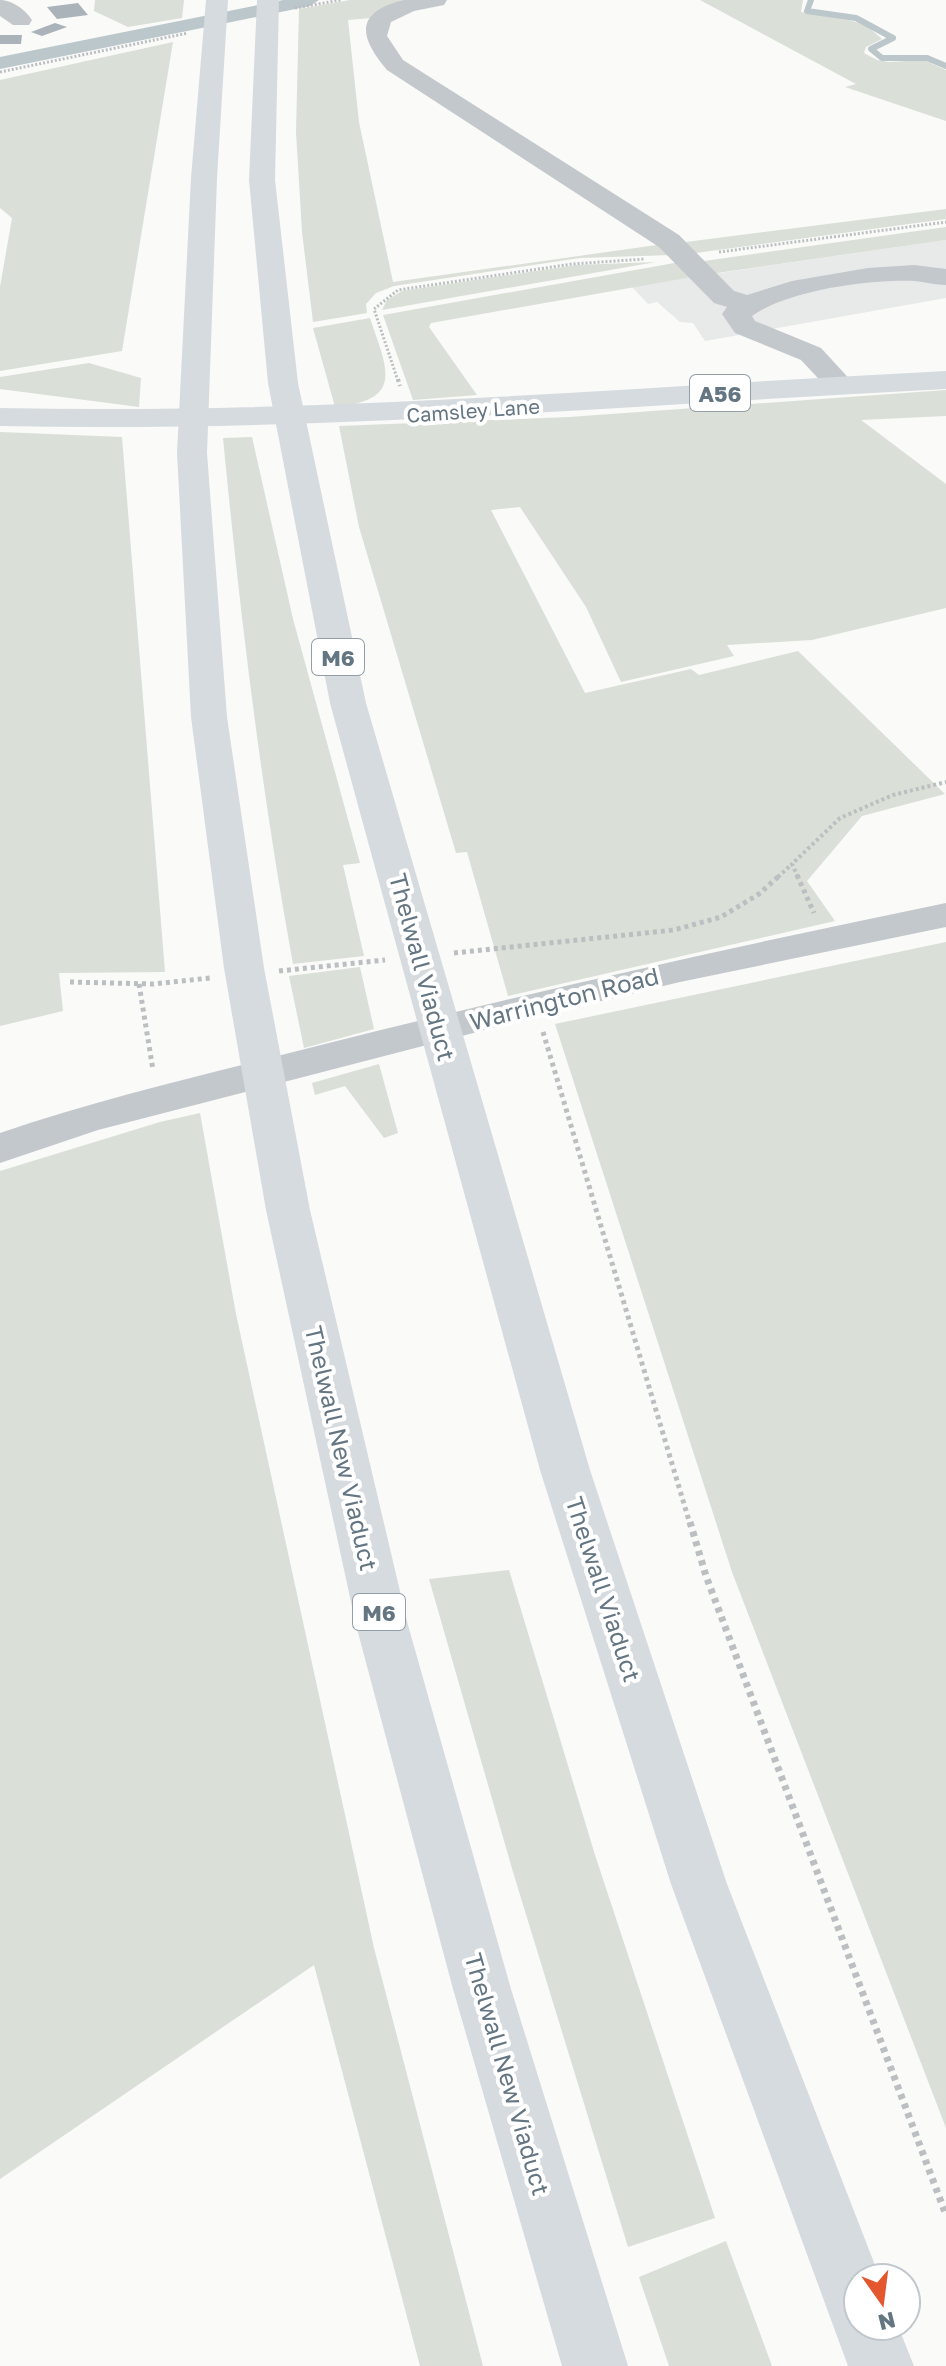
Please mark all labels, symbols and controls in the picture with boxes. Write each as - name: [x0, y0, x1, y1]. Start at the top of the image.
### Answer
- road number: A56: [690, 375, 750, 411]
- street label: Camsley Lane: [406, 393, 540, 427]
- road number: M6: [312, 639, 364, 675]
- street label: Thelwall Viaduct: [384, 870, 462, 1064]
- street label: Warrington Road: [466, 960, 662, 1036]
- street label: Thelwall New Viaduct: [300, 1323, 384, 1573]
- street label: Thelwall Viaduct: [560, 1493, 648, 1685]
- road number: M6: [353, 1594, 405, 1630]
- street label: Thelwall New Viaduct: [460, 1950, 556, 2198]
- north arrow: [842, 2262, 922, 2342]
- text: N: [876, 2307, 898, 2337]

